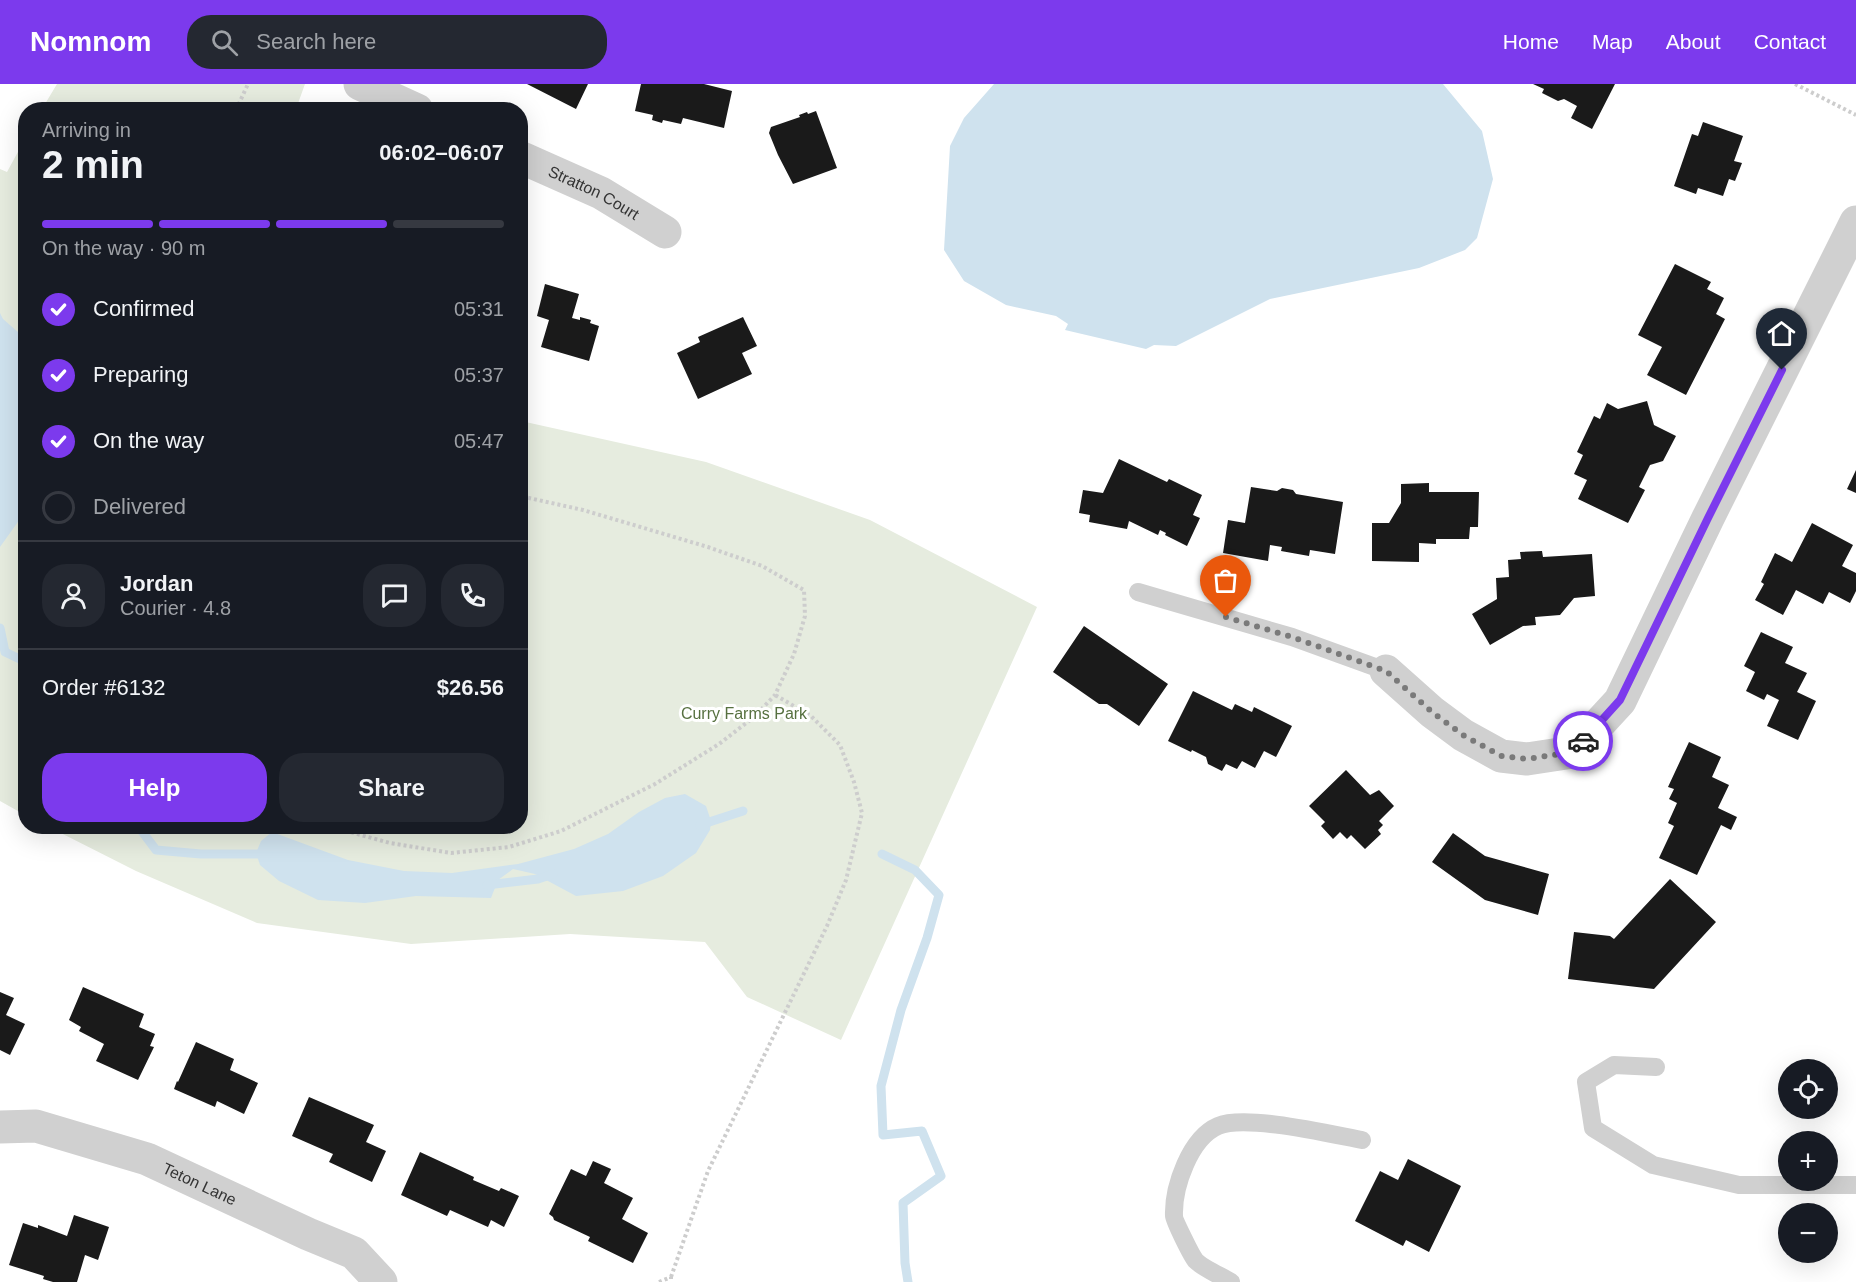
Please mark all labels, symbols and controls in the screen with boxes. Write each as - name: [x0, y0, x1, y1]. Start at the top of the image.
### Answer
- search box: [187, 15, 607, 69]
- text: Nomnom: [30, 26, 151, 57]
- icon: search: [208, 26, 241, 59]
- text: Search here: [256, 29, 376, 54]
- text: Home: [1503, 30, 1559, 53]
- text: Map: [1592, 30, 1633, 53]
- text: About: [1666, 30, 1721, 53]
- text: Contact: [1754, 30, 1826, 53]
- text: Arriving in: [42, 119, 131, 141]
- text: 06:02–06:07: [379, 140, 504, 165]
- text: 2 min: [42, 143, 144, 186]
- street label: Stratton Court: [546, 163, 643, 223]
- text: On the way · 90 m: [42, 237, 205, 259]
- icon: check: [42, 293, 75, 326]
- text: Confirmed: [93, 296, 194, 321]
- text: 05:31: [454, 298, 504, 320]
- pin: [1756, 308, 1807, 370]
- icon: home: [1765, 317, 1798, 350]
- icon: check: [42, 359, 75, 392]
- text: Preparing: [93, 362, 188, 387]
- text: 05:37: [454, 364, 504, 386]
- icon: check: [42, 425, 75, 458]
- text: On the way: [93, 428, 204, 453]
- text: 05:47: [454, 430, 504, 452]
- text: Delivered: [93, 494, 186, 519]
- pin: [1200, 555, 1251, 617]
- button: person: [42, 564, 105, 627]
- button: chat: [363, 564, 426, 627]
- button: phone: [441, 564, 504, 627]
- icon: bag: [1209, 564, 1242, 597]
- text: Jordan: [120, 571, 193, 596]
- text: Courier · 4.8: [120, 597, 231, 619]
- text: Order #6132: [42, 675, 166, 700]
- text: $26.56: [437, 675, 504, 700]
- park label: Curry Farms Park: [681, 705, 808, 722]
- courier: [1553, 711, 1613, 771]
- icon: car: [1567, 725, 1600, 758]
- button: Help: [42, 753, 267, 822]
- button: Share: [279, 753, 504, 822]
- map controls: [1778, 1059, 1838, 1263]
- button: locate: [1778, 1059, 1838, 1119]
- button: +: [1778, 1131, 1838, 1191]
- street label: Teton Lane: [160, 1160, 239, 1208]
- button: −: [1778, 1203, 1838, 1263]

